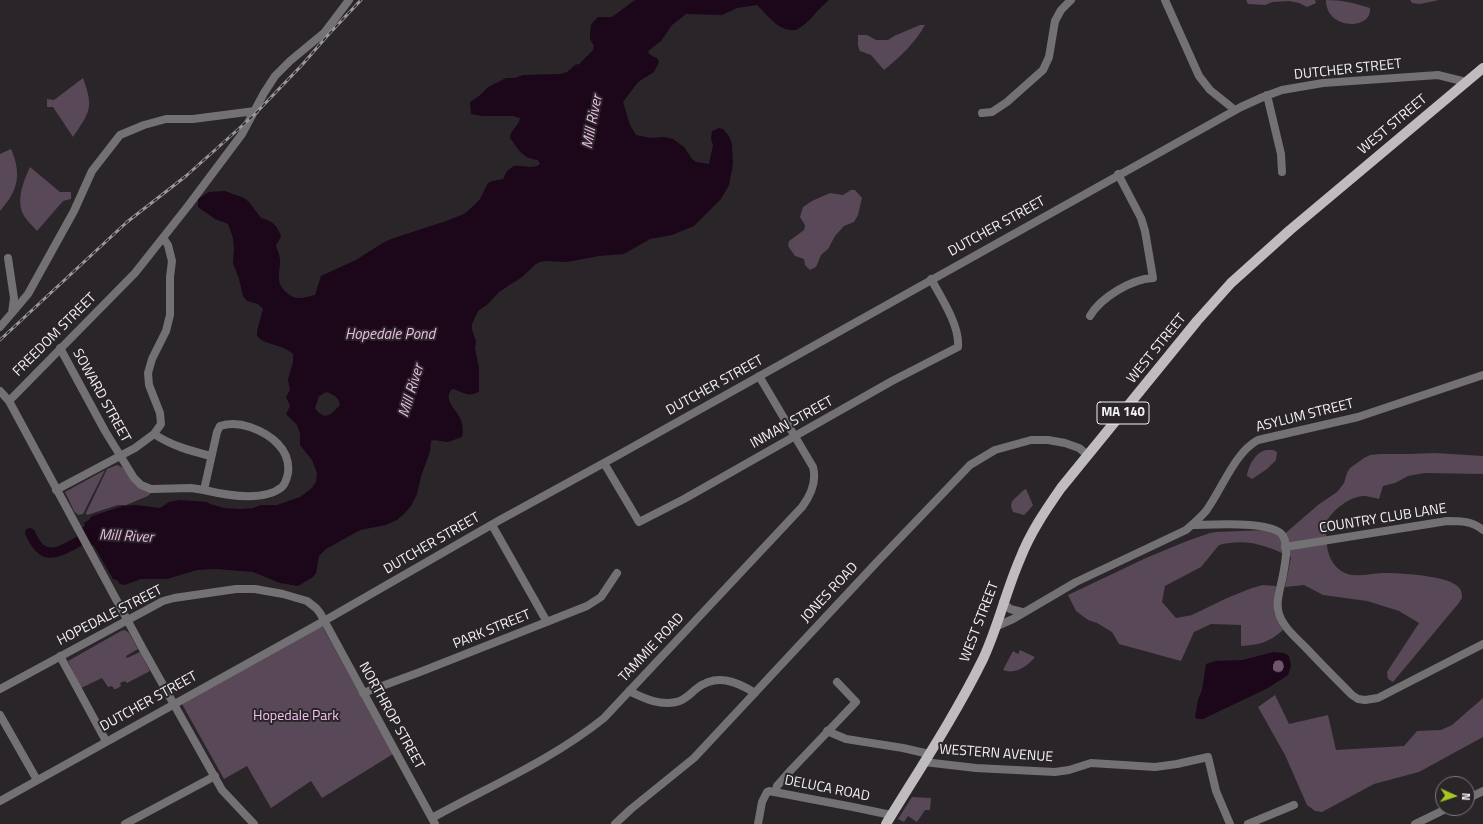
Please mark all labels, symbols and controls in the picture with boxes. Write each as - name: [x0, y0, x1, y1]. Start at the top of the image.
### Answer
- street label: DUTCHER STREET: [1293, 56, 1403, 84]
- street label: WEST STREET: [1355, 91, 1431, 159]
- water label: Mill River: [579, 94, 607, 150]
- street label: DUTCHER STREET: [946, 193, 1048, 261]
- street label: FREEDOM STREET: [10, 290, 100, 380]
- street label: WEST STREET: [1124, 311, 1190, 387]
- water label: Hopedale Pond: [345, 326, 435, 344]
- street label: SOWARD STREET: [68, 346, 134, 446]
- street label: DUTCHER STREET: [664, 352, 766, 420]
- water label: Mill River: [395, 362, 429, 420]
- street label: INMAN STREET: [748, 393, 836, 453]
- street label: ASYLUM STREET: [1254, 396, 1356, 436]
- road number: MA 140: [1097, 402, 1149, 424]
- street label: COUNTRY CLUB LANE: [1318, 501, 1448, 537]
- street label: DUTCHER STREET: [381, 510, 483, 578]
- water label: Mill River: [98, 527, 154, 547]
- street label: JONES ROAD: [798, 559, 862, 627]
- street label: WEST STREET: [957, 580, 1003, 664]
- street label: HOPEDALE STREET: [55, 582, 165, 650]
- street label: PARK STREET: [451, 607, 533, 653]
- street label: TAMMIE ROAD: [616, 610, 688, 686]
- street label: NORTHROP STREET: [355, 660, 427, 772]
- street label: DUTCHER STREET: [98, 668, 200, 736]
- park label: Hopedale Park: [253, 709, 339, 725]
- street label: WESTERN AVENUE: [939, 742, 1053, 766]
- street label: DELUCA ROAD: [783, 773, 871, 805]
- north arrow: [1435, 776, 1475, 816]
- text: N: [1458, 792, 1474, 801]

